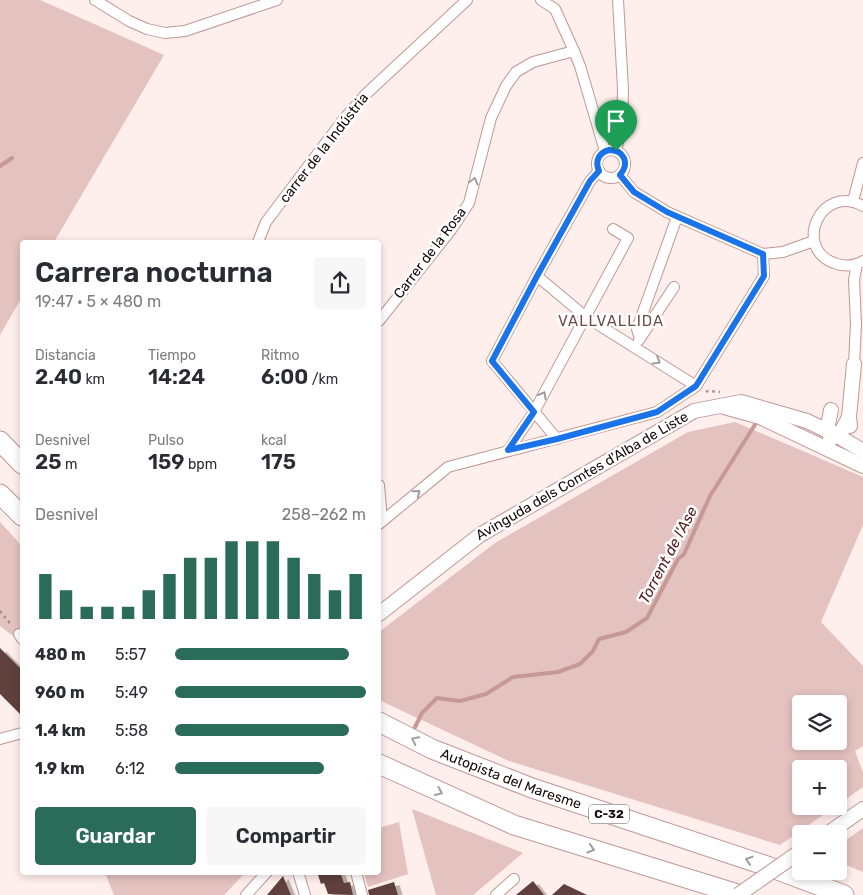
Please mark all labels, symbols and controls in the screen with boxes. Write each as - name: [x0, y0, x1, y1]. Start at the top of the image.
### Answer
- street label: carrer de la Indústria: [276, 90, 372, 206]
- pin: [595, 100, 637, 151]
- icon: arrive: [602, 107, 630, 135]
- one-way arrow: [469, 177, 479, 185]
- street label: Carrer de la Rosa: [390, 204, 470, 302]
- text: Carrera nocturna: [35, 256, 273, 289]
- button: share: [314, 257, 366, 309]
- text: 19:47 · 5 × 480 m: [35, 292, 161, 311]
- district label: VALLVALLIDA: [558, 312, 664, 330]
- text: Distancia: [35, 347, 96, 364]
- text: Tiempo: [148, 347, 196, 364]
- text: Ritmo: [261, 347, 300, 364]
- one-way arrow: [652, 355, 661, 365]
- text: 2.40: [35, 364, 82, 389]
- text: 14:24: [148, 364, 205, 389]
- text: 6:00: [261, 364, 308, 389]
- text: km: [82, 371, 105, 388]
- text: /km: [308, 371, 338, 388]
- one-way arrow: [537, 391, 547, 400]
- street label: Avinguda dels Comtes d'Alba de Liste: [473, 408, 691, 544]
- text: Desnivel: [35, 432, 90, 449]
- text: Pulso: [148, 432, 184, 449]
- text: kcal: [261, 432, 287, 449]
- text: 25: [35, 449, 62, 474]
- text: 159: [148, 449, 185, 474]
- text: 175: [261, 449, 296, 474]
- text: m: [62, 456, 77, 473]
- text: bpm: [185, 456, 217, 473]
- one-way arrow: [411, 489, 420, 498]
- water label: Torrent de l'Ase: [635, 503, 701, 607]
- text: Desnivel: [35, 505, 98, 524]
- text: 258–262 m: [282, 505, 366, 524]
- text: 480 m: [35, 645, 86, 664]
- text: 5:57: [115, 645, 146, 664]
- text: 960 m: [35, 683, 85, 702]
- text: 5:49: [115, 683, 148, 702]
- map controls: [792, 695, 847, 880]
- button: layers: [792, 695, 847, 750]
- text: 1.4 km: [35, 721, 86, 740]
- text: 5:58: [115, 721, 148, 740]
- one-way arrow: [411, 736, 420, 747]
- street label: Autopista del Maresme: [438, 745, 584, 812]
- text: 1.9 km: [35, 759, 85, 778]
- text: 6:12: [115, 759, 145, 778]
- button: +: [792, 760, 847, 815]
- one-way arrow: [434, 785, 443, 796]
- road number: C-32: [589, 804, 629, 824]
- button: Guardar: [35, 807, 196, 865]
- button: Compartir: [206, 807, 366, 865]
- button: −: [792, 825, 847, 880]
- one-way arrow: [586, 843, 595, 853]
- one-way arrow: [746, 856, 754, 866]

